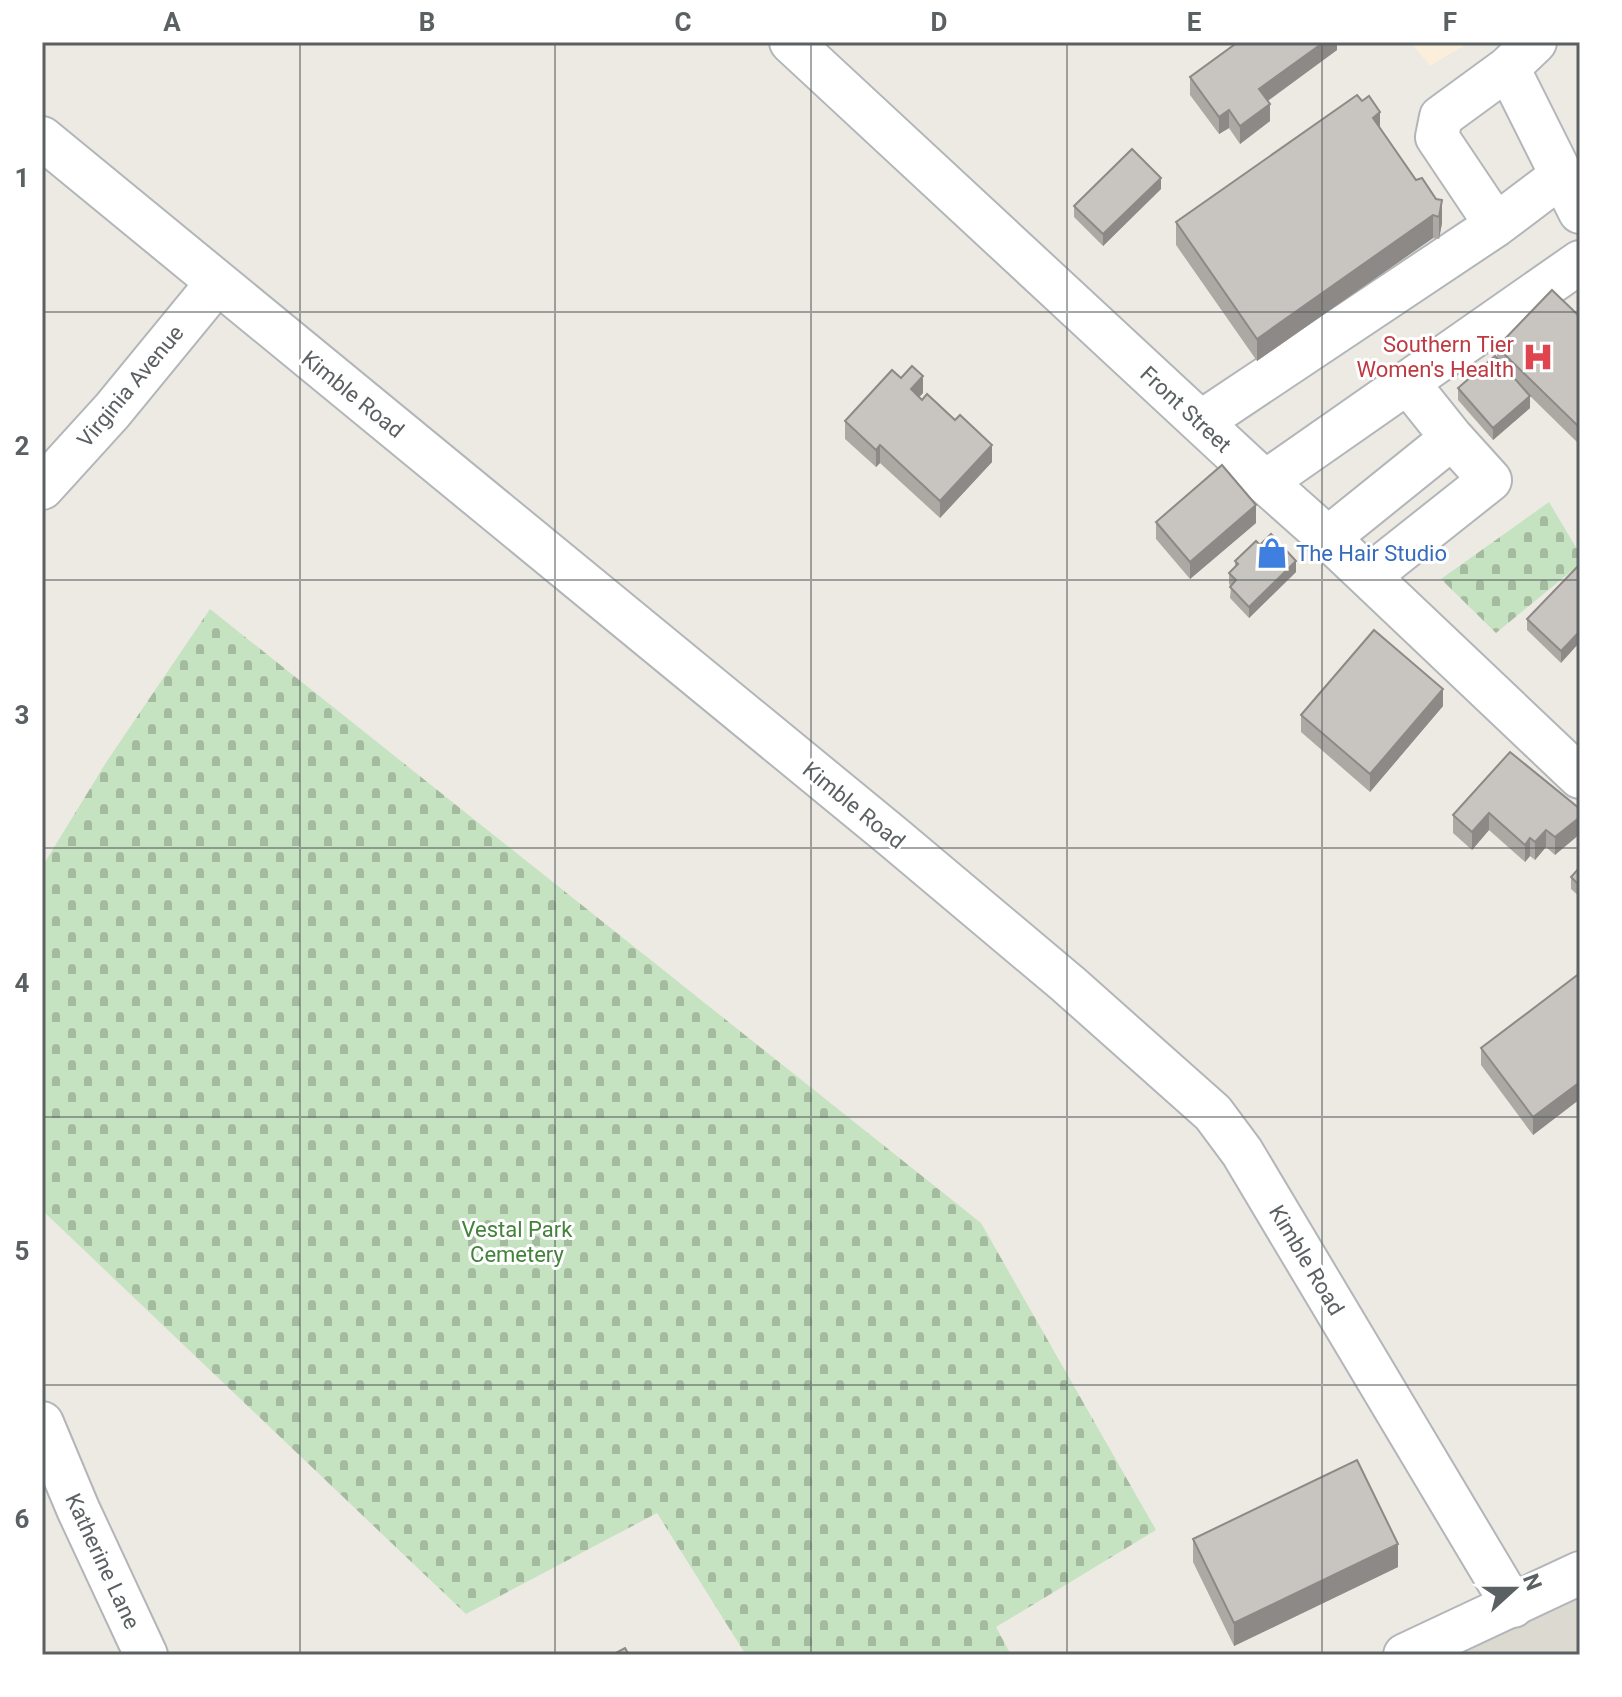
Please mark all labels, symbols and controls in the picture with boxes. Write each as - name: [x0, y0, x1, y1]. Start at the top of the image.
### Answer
- text: A: [163, 7, 181, 37]
- text: B: [419, 7, 435, 37]
- text: C: [674, 7, 692, 37]
- text: D: [931, 7, 947, 37]
- text: E: [1187, 7, 1202, 37]
- text: F: [1443, 7, 1457, 37]
- text: 1: [15, 163, 29, 193]
- street label: Virginia Avenue: [72, 320, 189, 452]
- place label: Southern Tier Women's Health: [1356, 332, 1515, 382]
- hospital icon: Southern Tier Women's Health: [1521, 340, 1555, 374]
- street label: Kimble Road: [297, 346, 409, 443]
- street label: Front Street: [1135, 361, 1236, 458]
- text: 2: [15, 431, 29, 461]
- shop icon: The Hair Studio: [1255, 536, 1289, 570]
- place label: The Hair Studio: [1296, 541, 1447, 566]
- text: 3: [15, 700, 29, 730]
- street label: Kimble Road: [798, 757, 910, 854]
- text: 4: [15, 968, 30, 998]
- street label: Kimble Road: [1264, 1201, 1349, 1320]
- park label: Vestal Park Cemetery: [462, 1217, 573, 1267]
- text: 5: [15, 1236, 29, 1266]
- street label: Katherine Lane: [60, 1490, 145, 1633]
- text: 6: [15, 1504, 30, 1534]
- north arrow: [1474, 1549, 1554, 1629]
- text: N: [1518, 1570, 1547, 1594]

